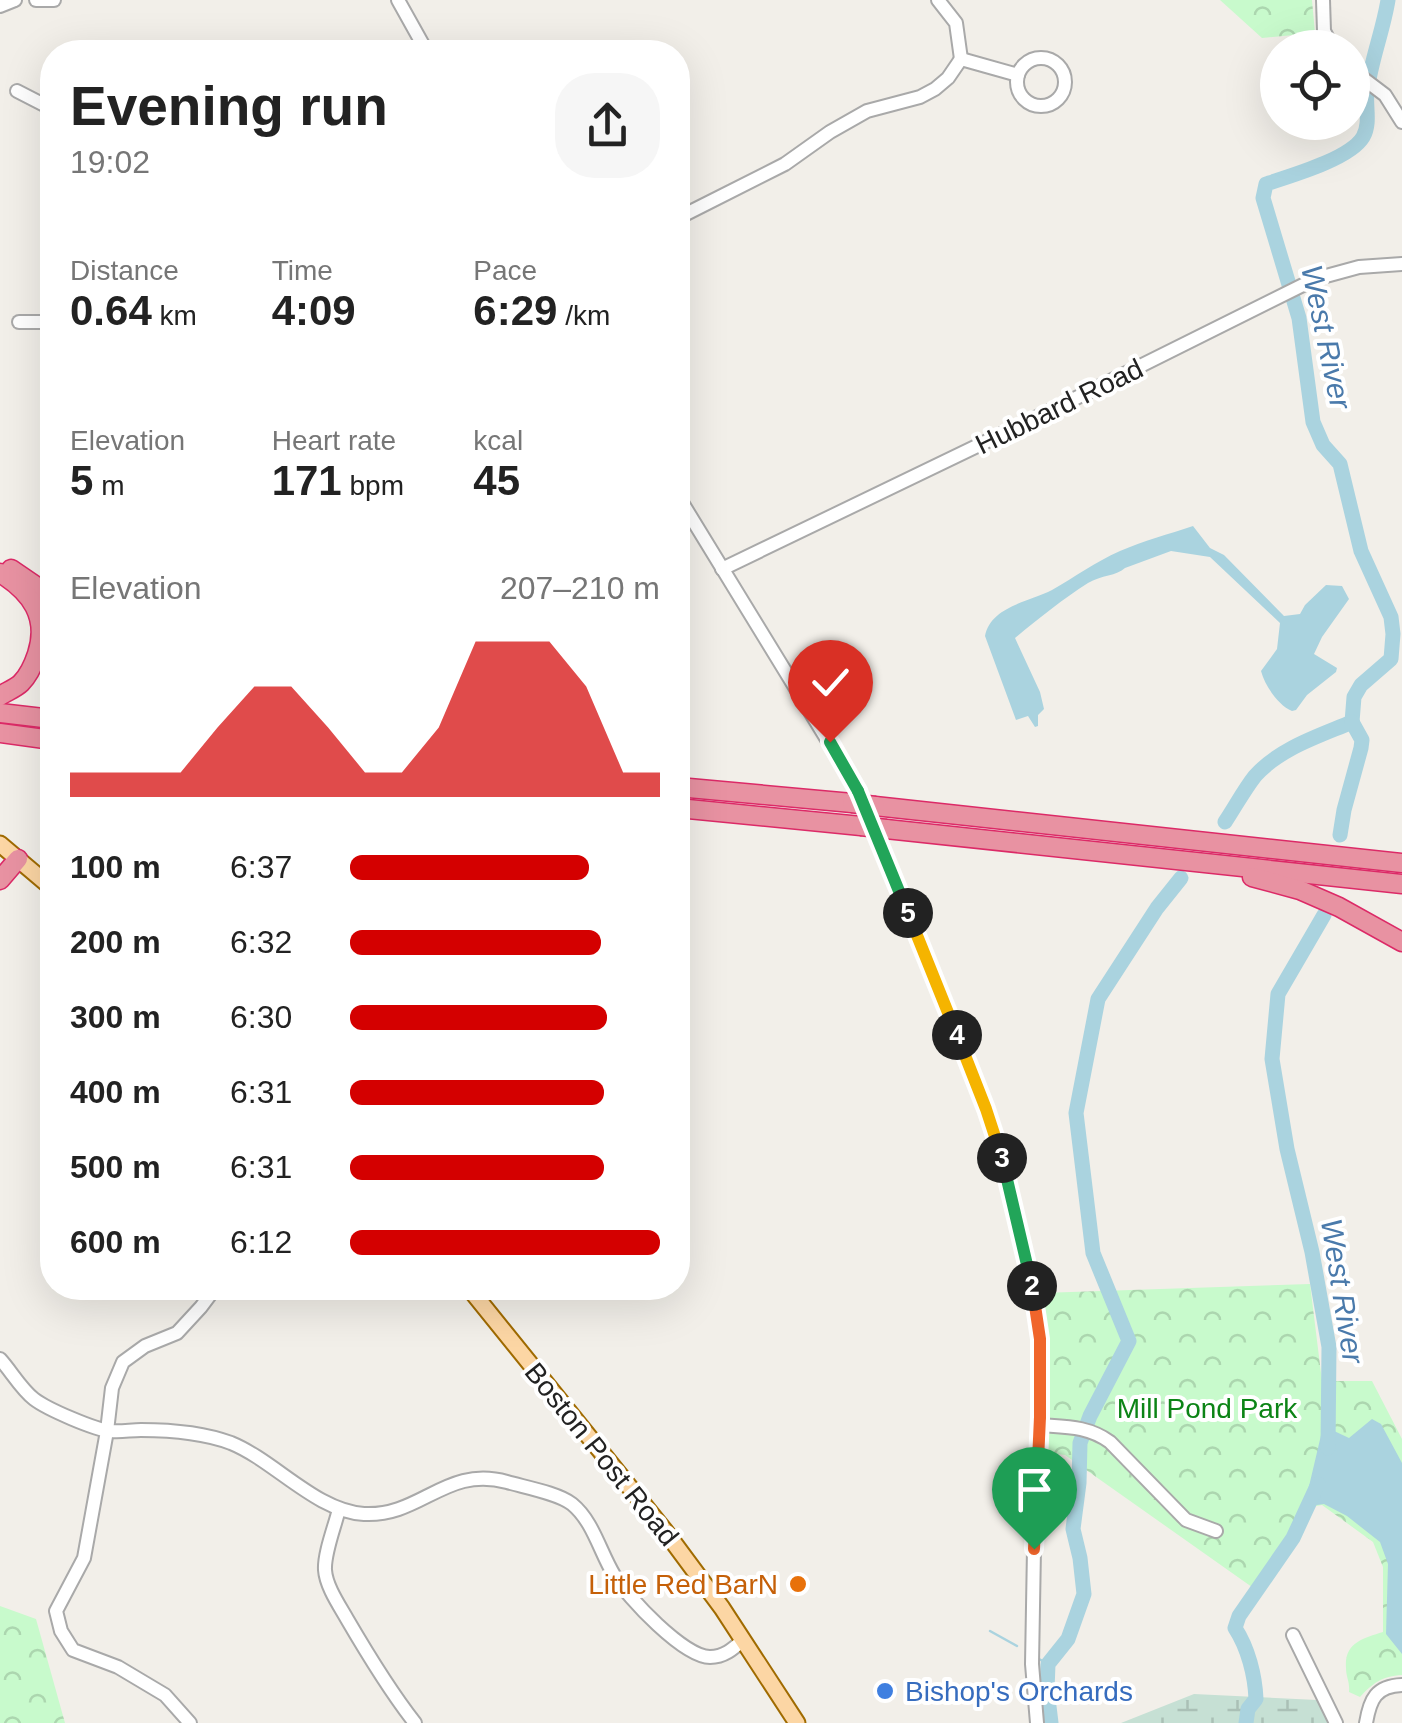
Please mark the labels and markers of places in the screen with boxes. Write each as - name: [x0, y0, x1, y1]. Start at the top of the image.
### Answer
- pin: [788, 640, 873, 743]
- pin: 5: [883, 888, 933, 938]
- pin: 4: [932, 1010, 982, 1060]
- pin: 3: [977, 1133, 1027, 1183]
- pin: 2: [1007, 1261, 1057, 1311]
- pin: [992, 1447, 1077, 1550]
- place label: Little Red BarN: [588, 1569, 778, 1600]
- marker: Little Red BarN: [787, 1573, 809, 1595]
- place label: Bishop's Orchards: [905, 1676, 1133, 1707]
- marker: Bishop's Orchards: [874, 1680, 896, 1702]

